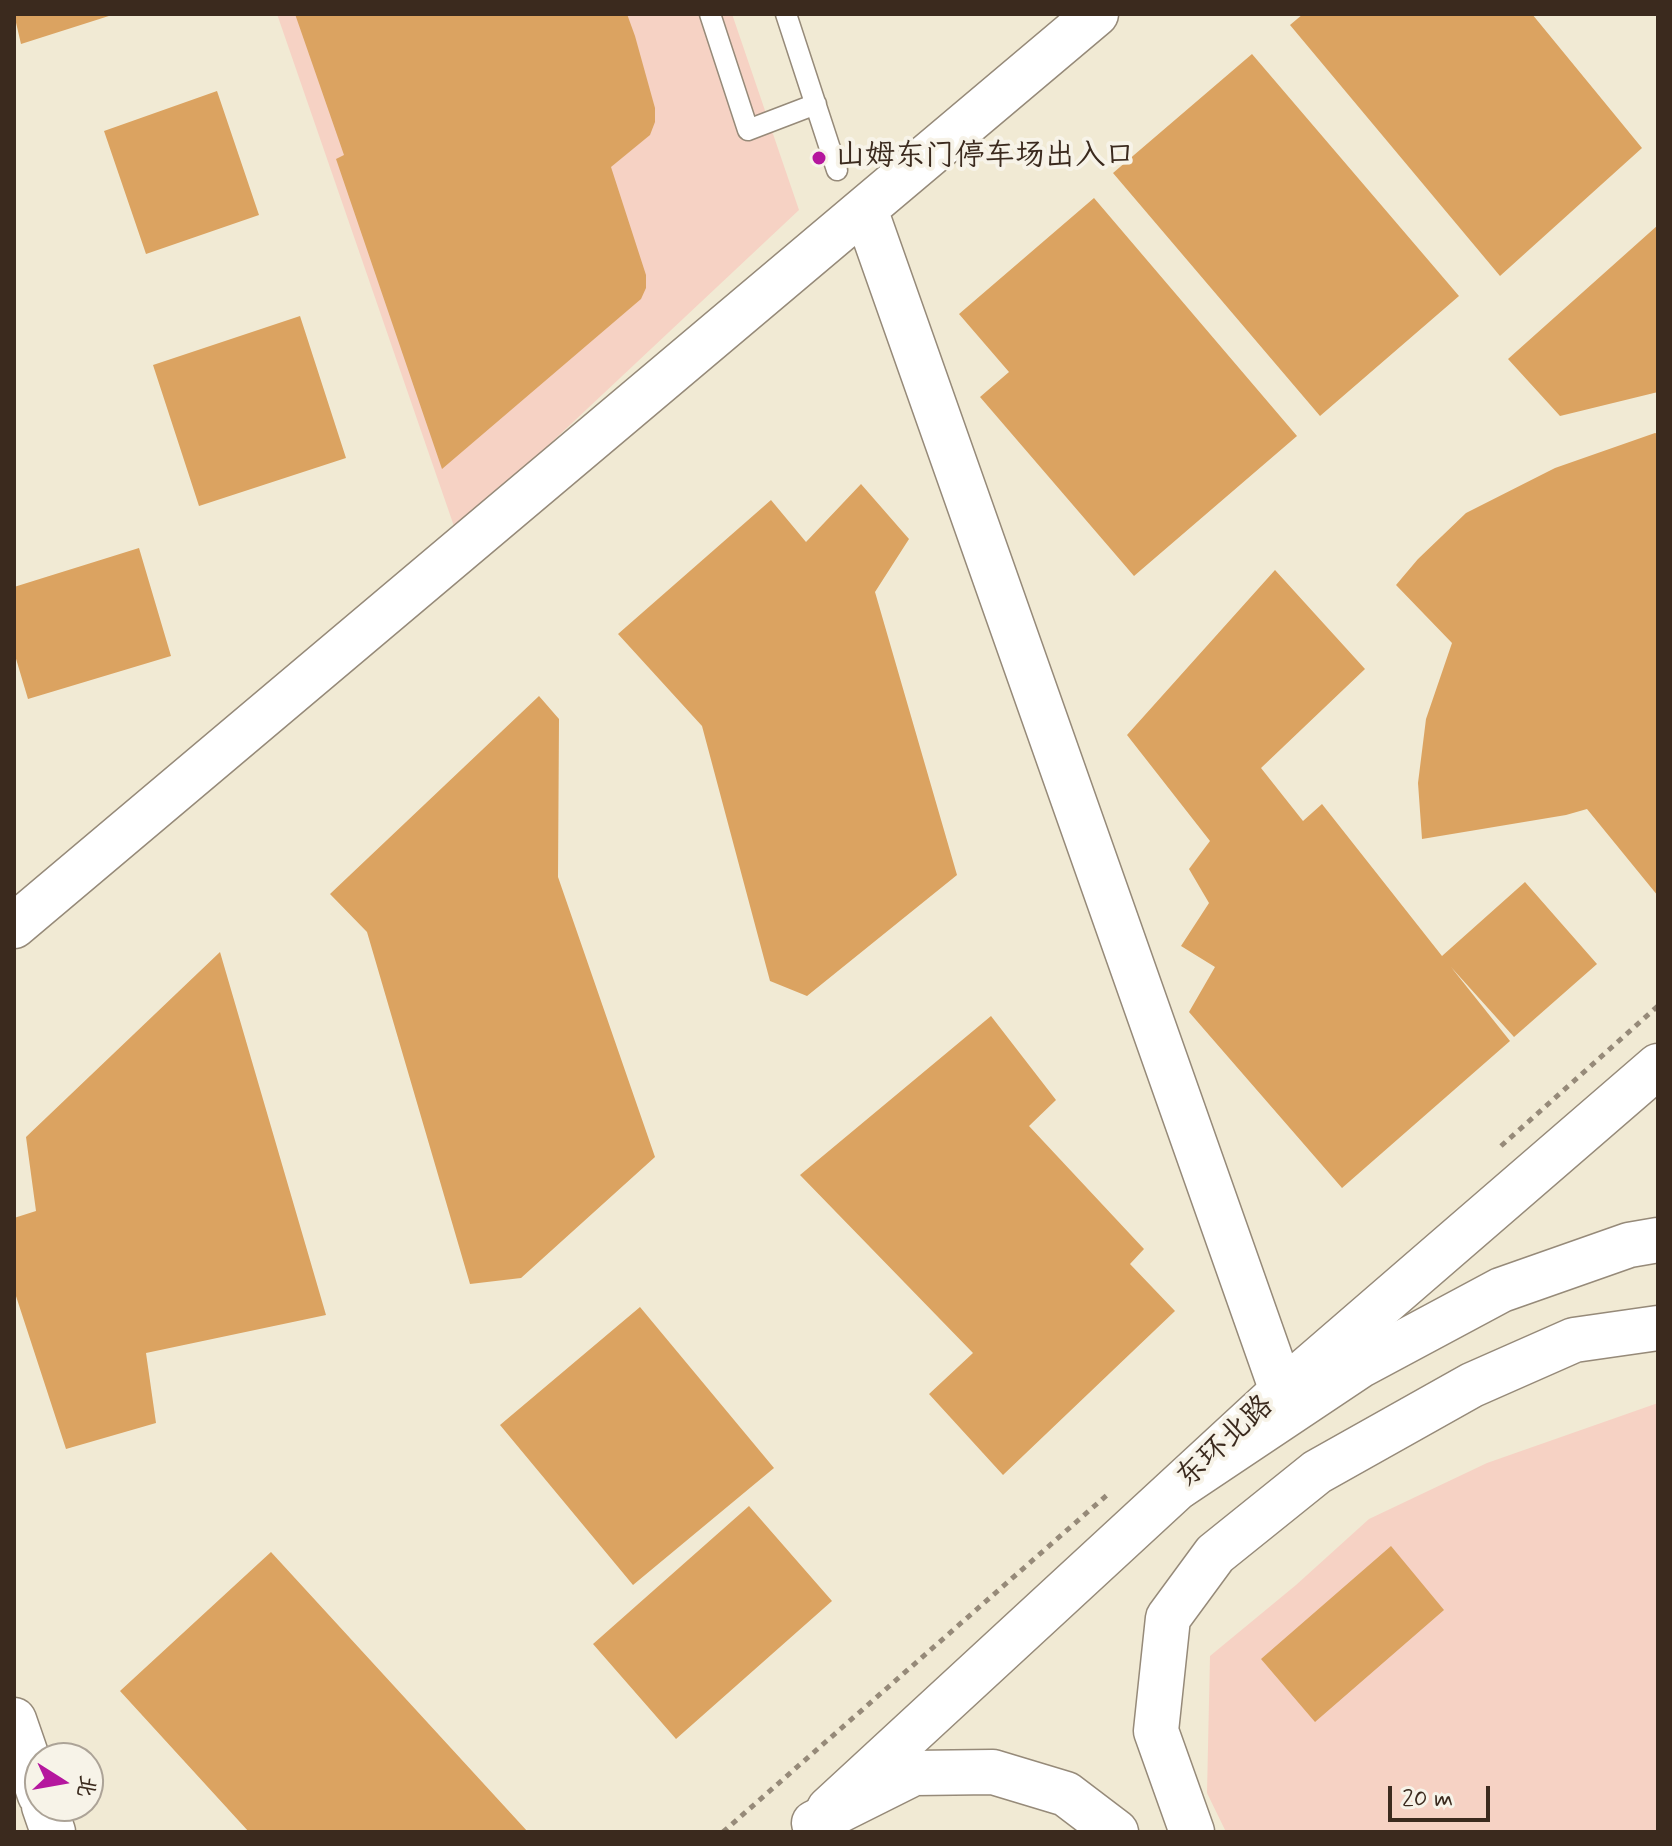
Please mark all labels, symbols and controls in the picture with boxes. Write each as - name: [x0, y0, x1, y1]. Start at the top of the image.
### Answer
- place label: 山姆东门停车场出入口: [835, 140, 1135, 176]
- marker: 山姆东门停车场出入口: [810, 149, 828, 167]
- street label: 东环北路: [1170, 1389, 1282, 1497]
- north arrow: [24, 1742, 104, 1822]
- scale bar: [1392, 1770, 1494, 1820]
- text: 北: [70, 1773, 101, 1800]
- text: 20 m: [1402, 1784, 1453, 1815]

